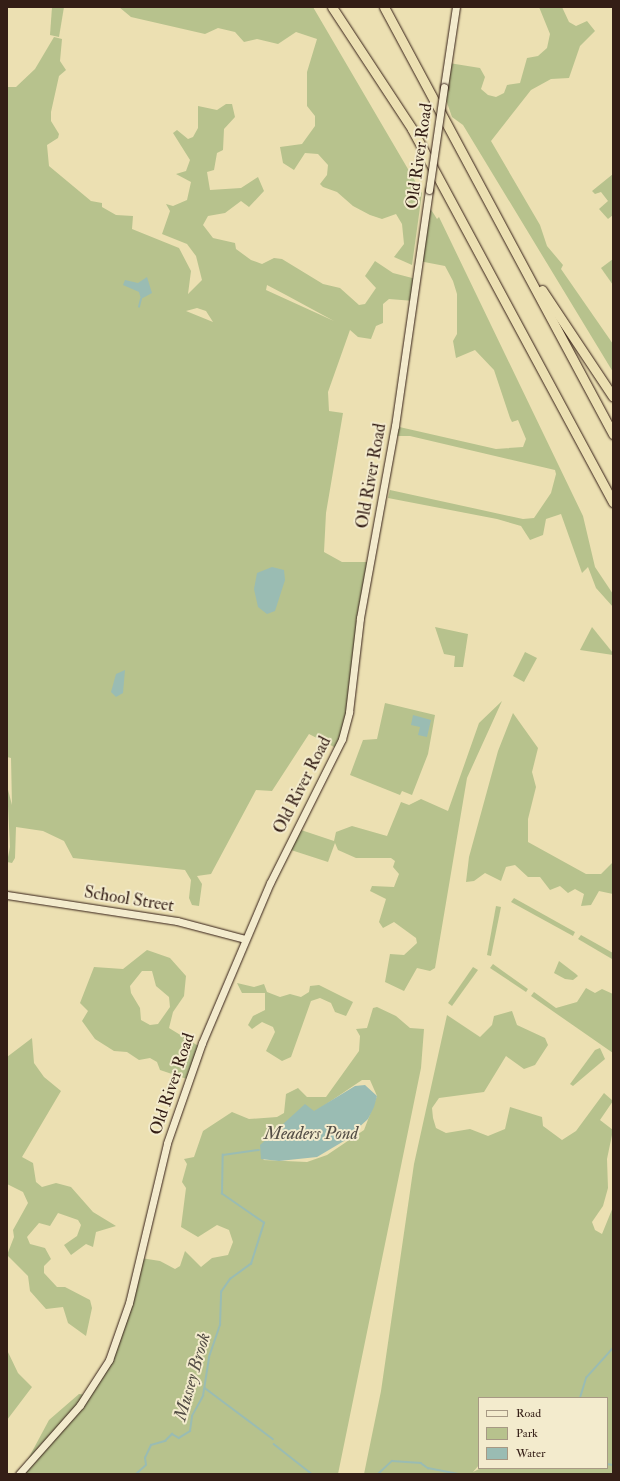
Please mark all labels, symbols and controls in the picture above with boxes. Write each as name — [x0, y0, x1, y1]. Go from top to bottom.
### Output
street label: Old River Road — [401, 102, 437, 210]
street label: Old River Road — [352, 422, 390, 530]
street label: Old River Road — [269, 733, 335, 837]
street label: School Street — [83, 882, 175, 916]
street label: Old River Road — [145, 1030, 199, 1138]
water label: Meaders Pond — [264, 1123, 358, 1145]
water label: Mussey Brook — [170, 1331, 216, 1423]
legend — [478, 1397, 608, 1469]
text: Road — [516, 1406, 541, 1421]
text: Park — [516, 1426, 538, 1441]
text: Water — [516, 1446, 545, 1461]

